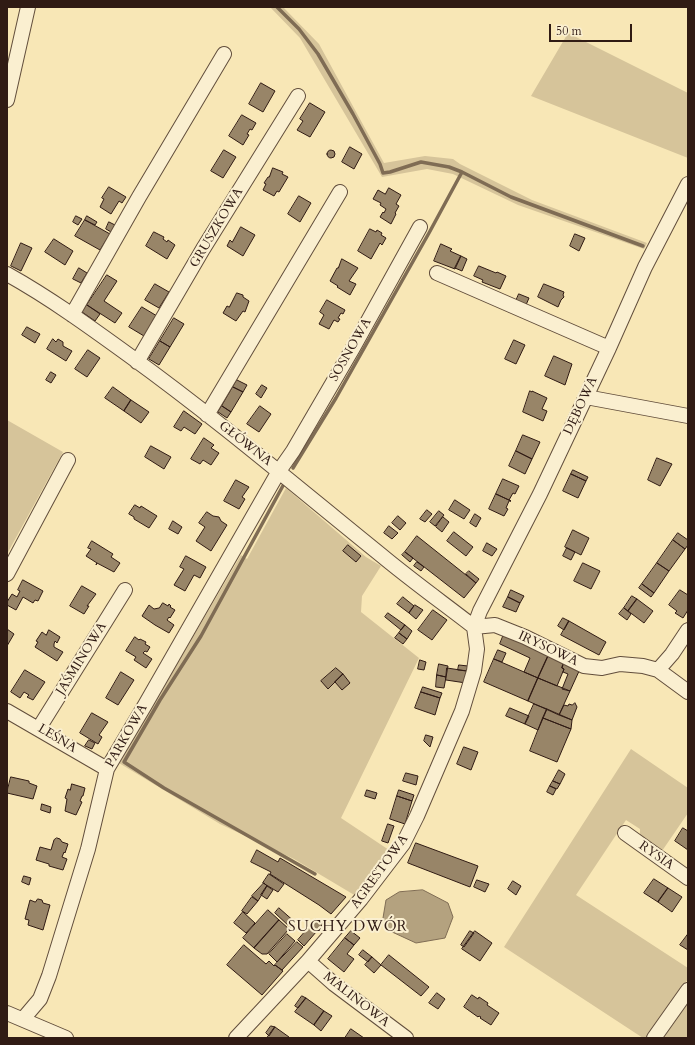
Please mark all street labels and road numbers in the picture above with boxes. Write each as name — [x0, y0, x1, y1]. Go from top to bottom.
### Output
street label: GRUSZKOWA — [187, 185, 247, 271]
street label: SOSNOWA — [327, 316, 375, 384]
street label: DĘBOWA — [561, 374, 601, 438]
street label: GŁÓWNA — [215, 418, 275, 470]
street label: JAŚMINOWA — [53, 620, 111, 698]
street label: IRYSOWA — [515, 628, 581, 670]
street label: PARKOWA — [103, 702, 151, 770]
street label: LEŚNA — [35, 721, 79, 757]
street label: AGRESTOWA — [348, 832, 412, 912]
street label: RYSIA — [636, 838, 676, 874]
street label: MALINOWA — [320, 969, 392, 1031]

